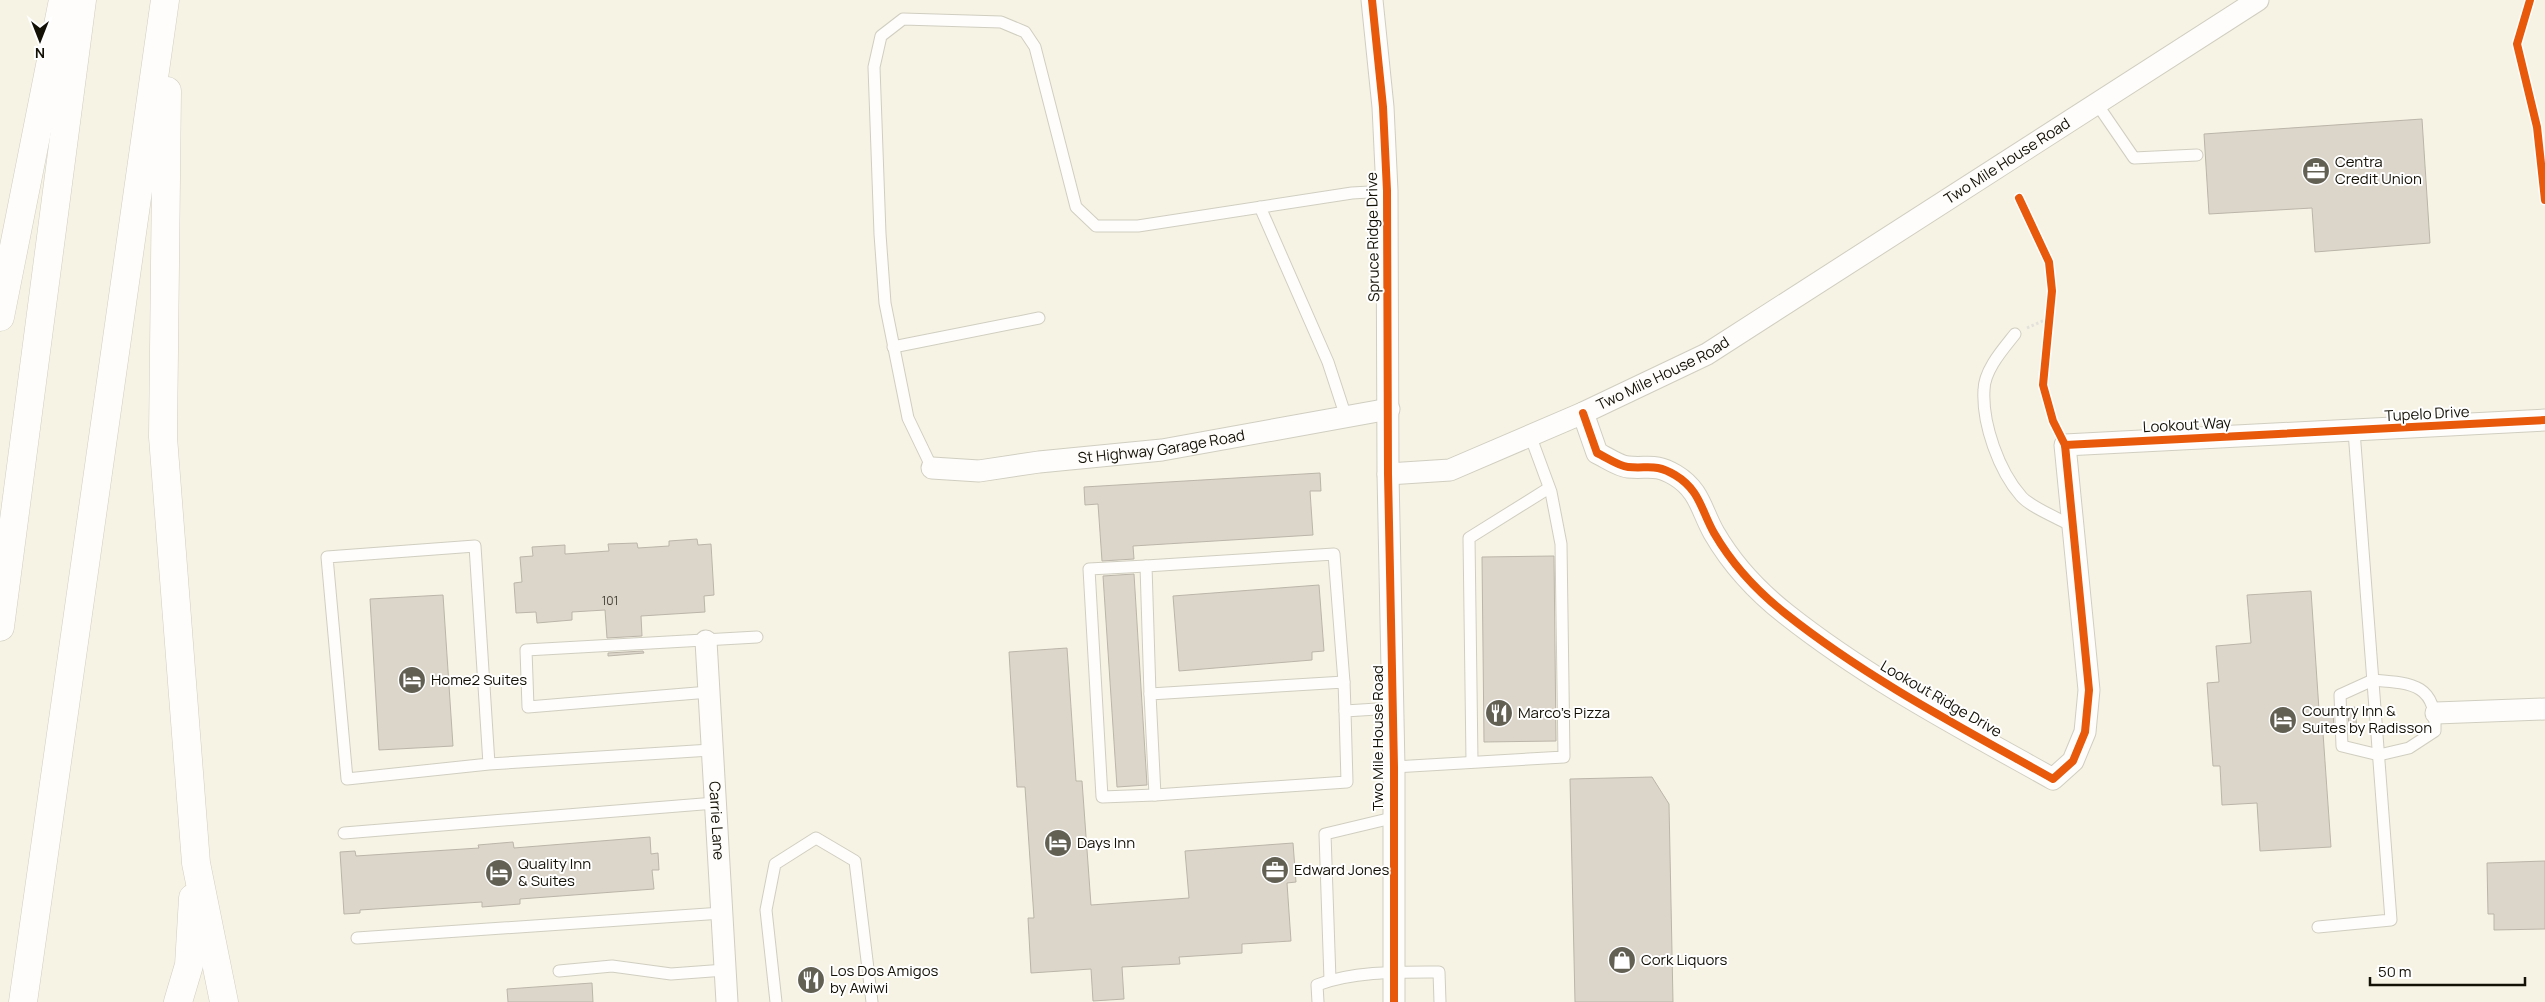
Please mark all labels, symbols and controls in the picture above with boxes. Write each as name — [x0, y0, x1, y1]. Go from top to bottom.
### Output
north arrow — [15, 15, 65, 65]
text: N — [35, 44, 45, 63]
street label: Two Mile House Road — [1940, 112, 2074, 209]
place label: Centra Credit Union — [2335, 151, 2422, 189]
office icon: Centra Credit Union — [2301, 156, 2331, 186]
street label: Spruce Ridge Drive — [1361, 172, 1384, 302]
street label: Two Mile House Road — [1593, 331, 1733, 415]
street label: Tupelo Drive — [2384, 401, 2470, 426]
street label: Lookout Way — [2142, 412, 2232, 437]
street label: St Highway Garage Road — [1077, 424, 1246, 468]
house number: 101 — [602, 592, 618, 609]
street label: Lookout Ridge Drive — [1877, 655, 2006, 742]
hotel icon: Home2 Suites — [397, 665, 427, 695]
street label: Two Mile House Road — [1367, 665, 1388, 811]
place label: Home2 Suites — [431, 669, 527, 690]
restaurant icon: Marco's Pizza — [1484, 698, 1514, 728]
place label: Country Inn & Suites by Radisson — [2302, 700, 2432, 738]
place label: Marco's Pizza — [1518, 702, 1610, 723]
hotel icon: Country Inn & Suites by Radisson — [2268, 705, 2298, 735]
street label: Carrie Lane — [704, 781, 730, 861]
hotel icon: Days Inn — [1043, 828, 1073, 858]
place label: Days Inn — [1077, 832, 1135, 853]
place label: Quality Inn & Suites — [518, 853, 591, 891]
office icon: Edward Jones — [1260, 855, 1290, 885]
hotel icon: Quality Inn & Suites — [484, 858, 514, 888]
place label: Edward Jones — [1294, 859, 1389, 880]
shop icon: Cork Liquors — [1607, 945, 1637, 975]
place label: Cork Liquors — [1641, 949, 1727, 970]
scale bar — [2370, 954, 2525, 986]
place label: Los Dos Amigos by Awiwi — [830, 960, 938, 998]
text: 50 m — [2378, 961, 2412, 982]
restaurant icon: Los Dos Amigos by Awiwi — [796, 965, 826, 995]

